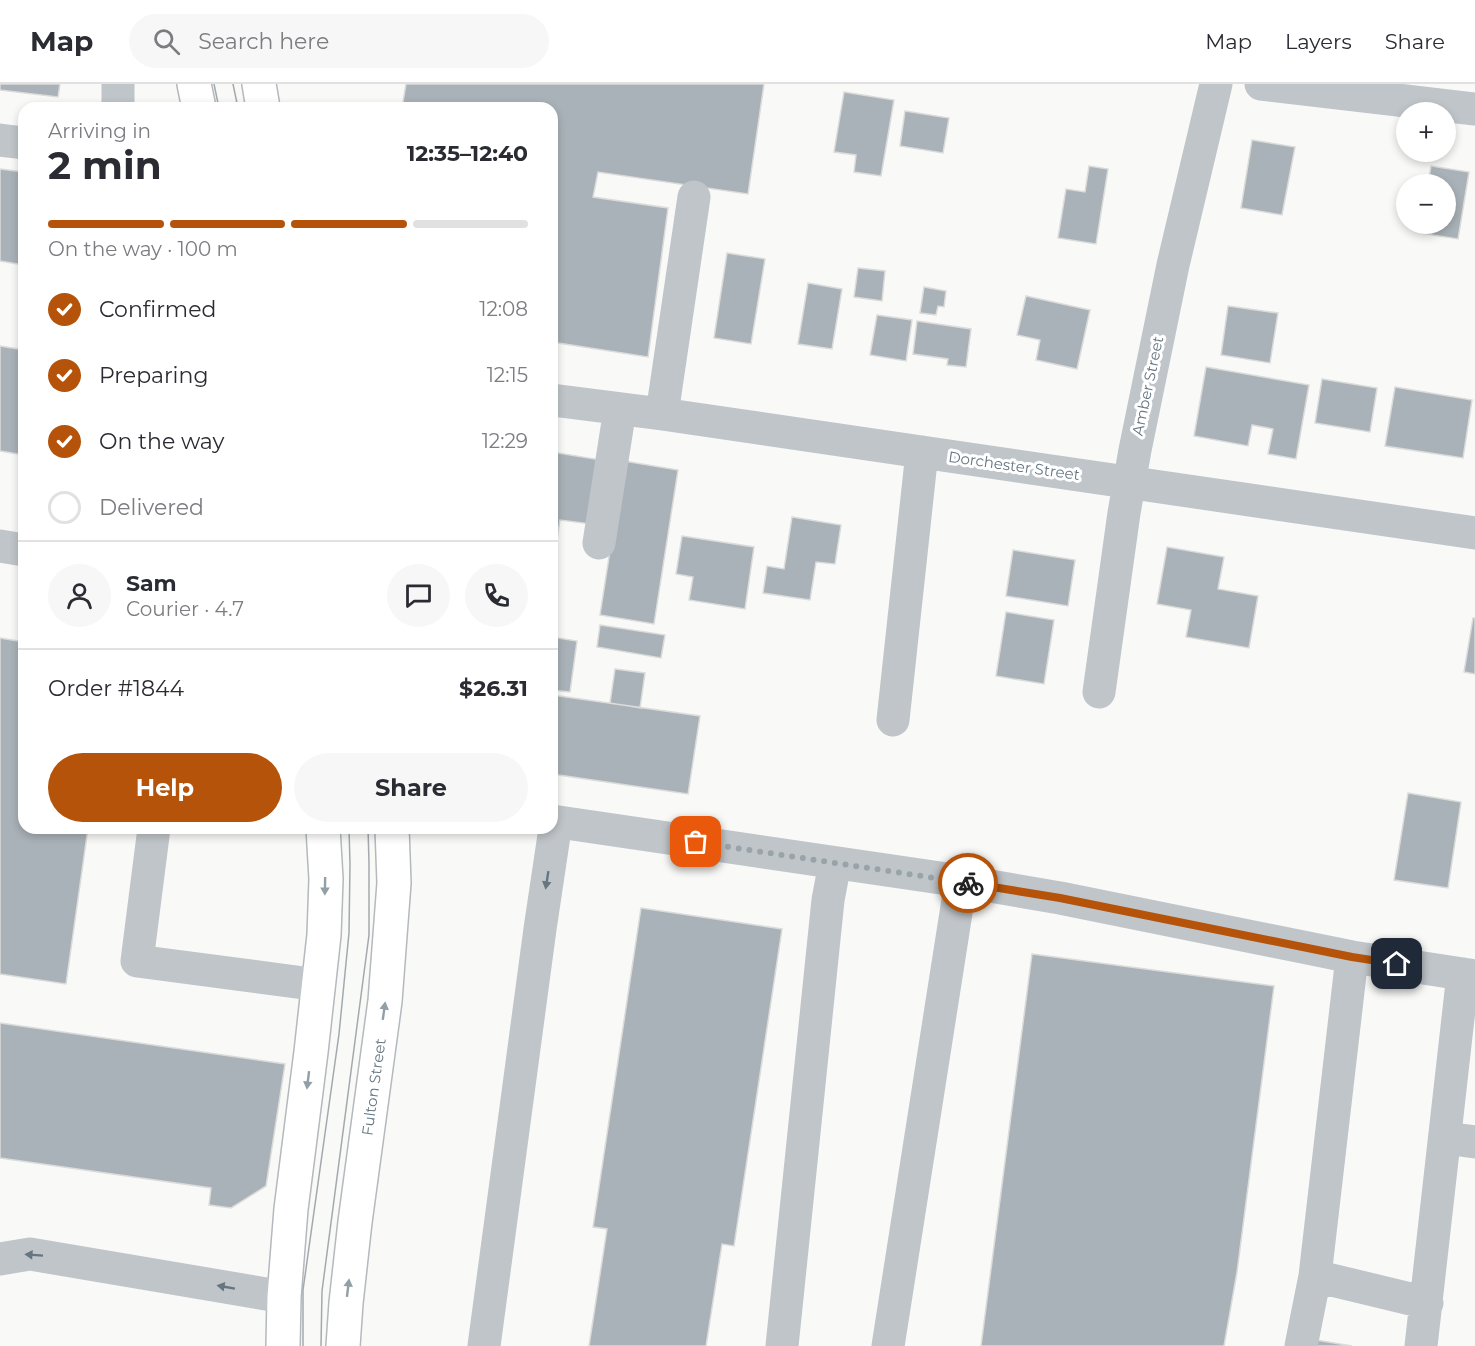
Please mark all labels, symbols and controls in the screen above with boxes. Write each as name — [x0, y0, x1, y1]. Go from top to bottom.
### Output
search box — [129, 14, 549, 68]
text: Map — [30, 24, 93, 58]
icon: search — [150, 25, 183, 58]
text: Search here — [198, 28, 329, 55]
text: Map — [1205, 29, 1252, 54]
text: Layers — [1285, 29, 1352, 54]
text: Share — [1385, 29, 1445, 54]
map controls — [1396, 102, 1456, 234]
button: + — [1396, 102, 1456, 162]
text: Arriving in — [48, 119, 151, 143]
text: 12:35–12:40 — [407, 140, 528, 167]
text: 2 min — [48, 141, 162, 189]
button: − — [1396, 174, 1456, 234]
text: On the way · 100 m — [48, 237, 238, 261]
icon: check — [48, 293, 81, 326]
text: Confirmed — [99, 296, 216, 323]
text: 12:08 — [479, 297, 528, 321]
street label: Amber Street — [1128, 334, 1167, 437]
icon: check — [48, 359, 81, 392]
text: Preparing — [99, 362, 208, 389]
text: 12:15 — [487, 363, 528, 387]
icon: check — [48, 425, 81, 458]
text: On the way — [99, 428, 224, 455]
text: 12:29 — [482, 429, 528, 453]
street label: Dorchester Street — [947, 447, 1081, 484]
text: Delivered — [99, 494, 204, 521]
button: person — [48, 564, 111, 627]
button: chat — [387, 564, 450, 627]
button: phone — [465, 564, 528, 627]
text: Sam — [126, 570, 177, 597]
text: Courier · 4.7 — [126, 597, 244, 621]
text: Order #1844 — [48, 675, 184, 702]
text: $26.31 — [459, 675, 528, 702]
button: Help — [48, 753, 282, 822]
button: Share — [294, 753, 528, 822]
pin — [670, 816, 721, 867]
icon: bag — [679, 825, 712, 858]
courier — [938, 853, 998, 913]
icon: bike — [952, 867, 985, 900]
one-way arrow — [543, 870, 552, 889]
one-way arrow — [320, 877, 330, 896]
pin — [1371, 938, 1422, 989]
icon: home — [1380, 947, 1413, 980]
one-way arrow — [379, 1001, 389, 1020]
street label: Fulton Street — [357, 1037, 390, 1137]
one-way arrow — [303, 1071, 312, 1090]
one-way arrow — [24, 1251, 43, 1260]
one-way arrow — [343, 1278, 353, 1297]
one-way arrow — [217, 1282, 236, 1291]

